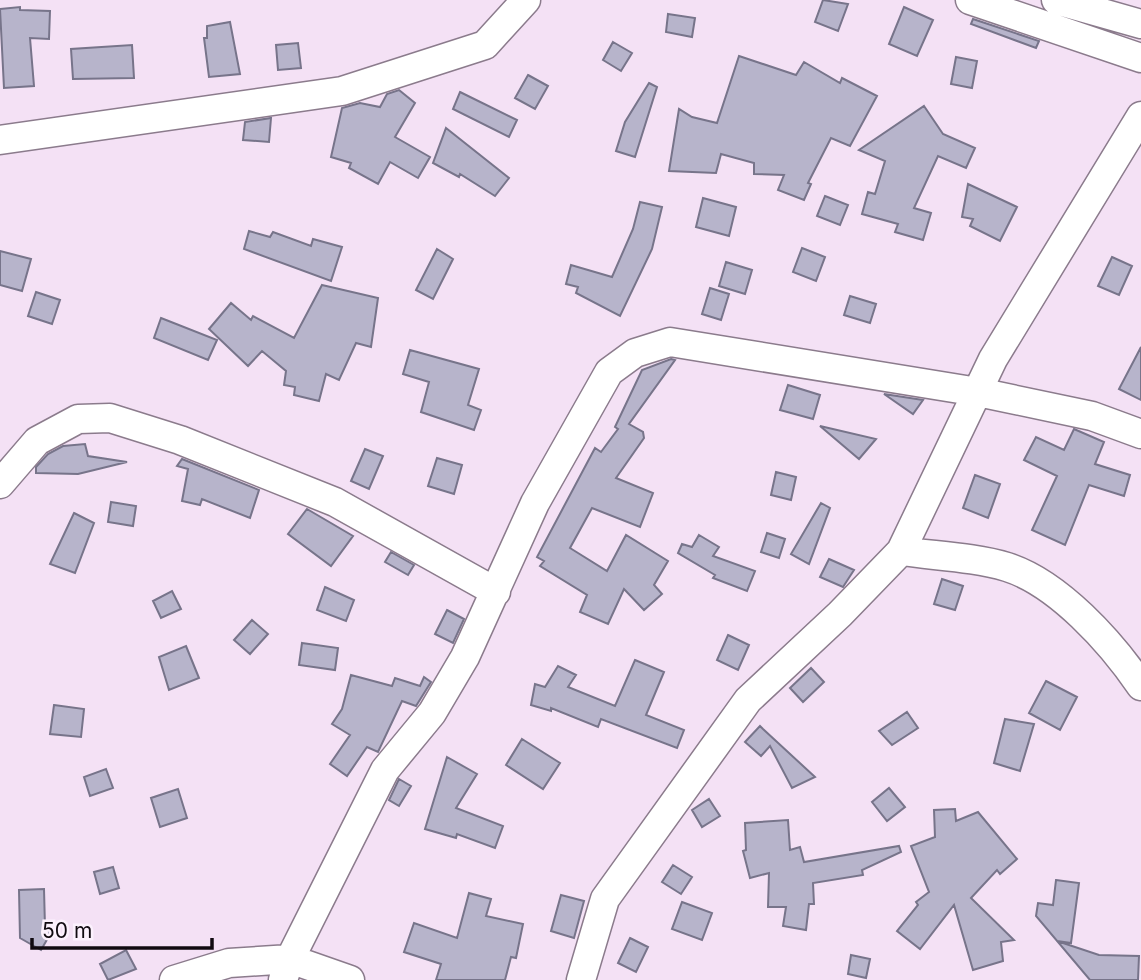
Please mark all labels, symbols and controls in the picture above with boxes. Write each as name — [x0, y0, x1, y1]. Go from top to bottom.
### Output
scale bar — [32, 906, 212, 950]
text: 50 m — [42, 918, 92, 943]

